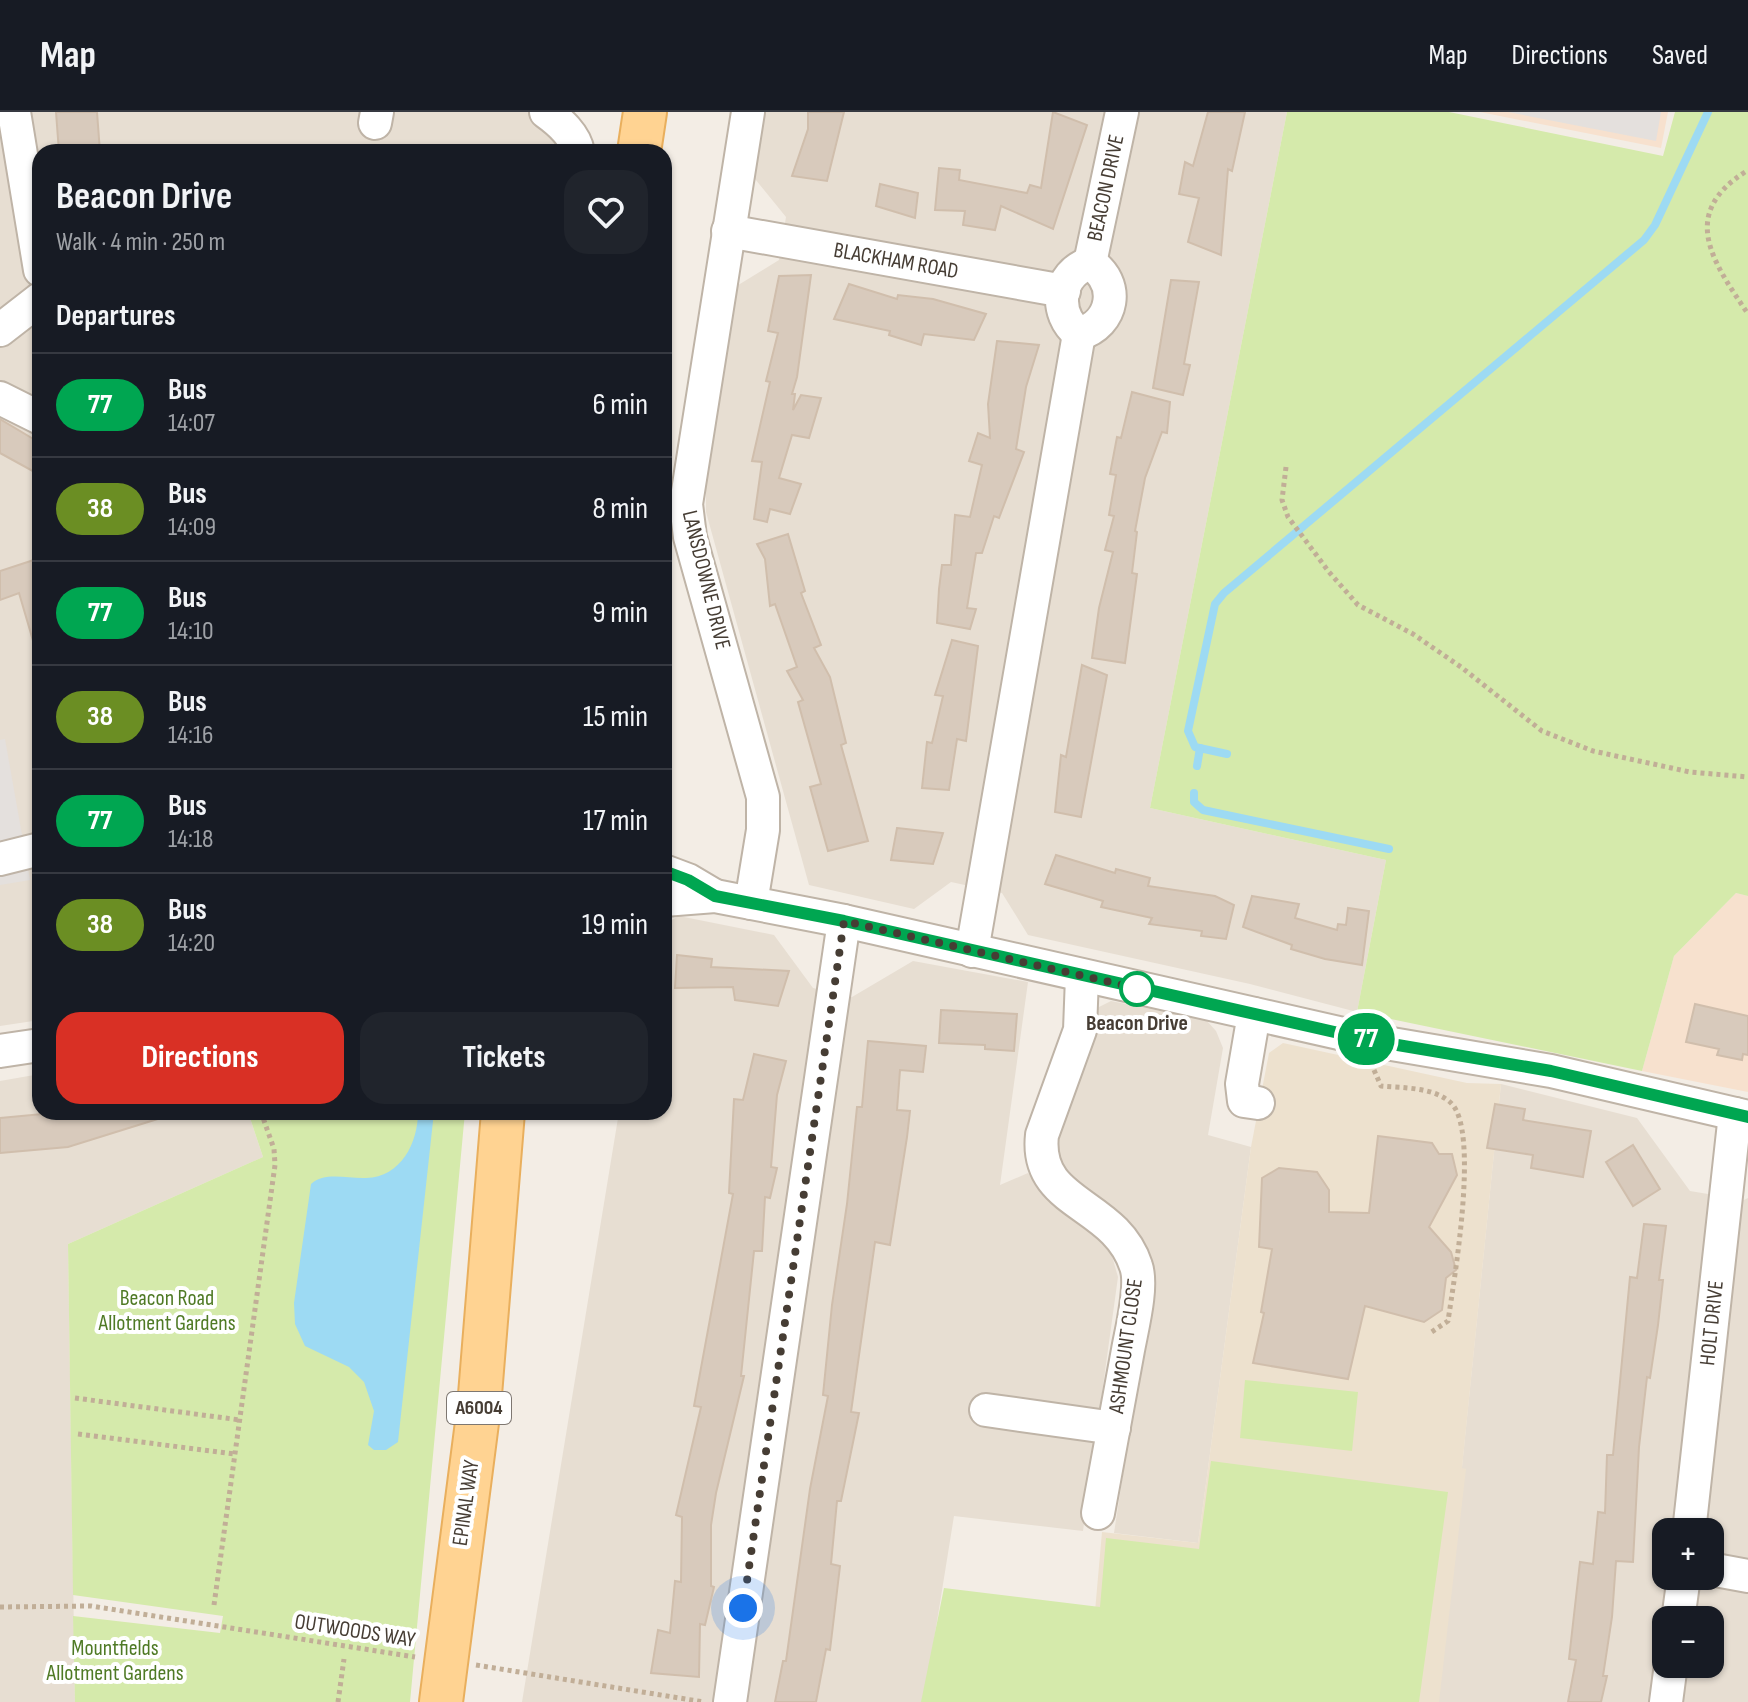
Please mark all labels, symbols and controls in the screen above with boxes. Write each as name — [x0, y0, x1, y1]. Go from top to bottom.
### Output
text: Map — [40, 33, 96, 78]
text: Map — [1429, 39, 1468, 72]
text: Directions — [1512, 39, 1608, 72]
text: Saved — [1652, 39, 1708, 72]
street label: BEACON DRIVE — [1082, 132, 1130, 244]
button: heart — [564, 170, 648, 254]
text: Beacon Drive — [56, 174, 232, 219]
text: Walk · 4 min · 250 m — [56, 227, 225, 258]
street label: BLACKHAM ROAD — [832, 237, 960, 285]
text: Departures — [56, 298, 176, 334]
text: Bus — [168, 372, 207, 408]
text: 6 min — [592, 387, 648, 423]
text: 77 — [88, 388, 112, 421]
text: 14:07 — [168, 408, 215, 439]
text: Bus — [168, 476, 207, 512]
text: 8 min — [592, 491, 648, 527]
text: 38 — [87, 492, 113, 525]
street label: LANSDOWNE DRIVE — [676, 508, 736, 652]
text: 14:09 — [168, 512, 216, 543]
text: Bus — [168, 580, 207, 616]
text: 9 min — [592, 595, 648, 631]
text: 77 — [88, 596, 112, 629]
text: 14:10 — [168, 616, 214, 647]
text: Bus — [168, 684, 207, 720]
text: 15 min — [583, 699, 648, 735]
text: 38 — [87, 700, 113, 733]
text: 14:16 — [168, 720, 213, 751]
text: Bus — [168, 788, 207, 824]
text: 17 min — [583, 803, 648, 839]
text: 77 — [88, 804, 112, 837]
text: 14:18 — [168, 824, 213, 855]
text: Bus — [168, 892, 207, 928]
text: 19 min — [582, 907, 648, 943]
text: 38 — [87, 908, 113, 941]
text: 14:20 — [168, 928, 215, 959]
marker: Beacon Drive — [1120, 972, 1154, 1006]
place label: Beacon Drive — [1086, 1010, 1188, 1037]
button: Directions — [56, 1012, 344, 1104]
button: Tickets — [360, 1012, 648, 1104]
line badge: 77 — [1330, 1013, 1402, 1065]
text: 77 — [1354, 1022, 1378, 1055]
street label: ASHMOUNT CLOSE — [1103, 1277, 1149, 1416]
street label: HOLT DRIVE — [1694, 1279, 1730, 1367]
park label: Beacon Road Allotment Gardens — [97, 1285, 236, 1337]
road number: A6004 — [447, 1392, 511, 1424]
street label: EPINAL WAY — [447, 1458, 485, 1548]
map controls — [1652, 1518, 1724, 1678]
button: + — [1652, 1518, 1724, 1590]
your location — [723, 1588, 763, 1628]
button: − — [1652, 1606, 1724, 1678]
street label: OUTWOODS WAY — [293, 1608, 417, 1654]
park label: Mountfields Allotment Gardens — [45, 1635, 184, 1687]

